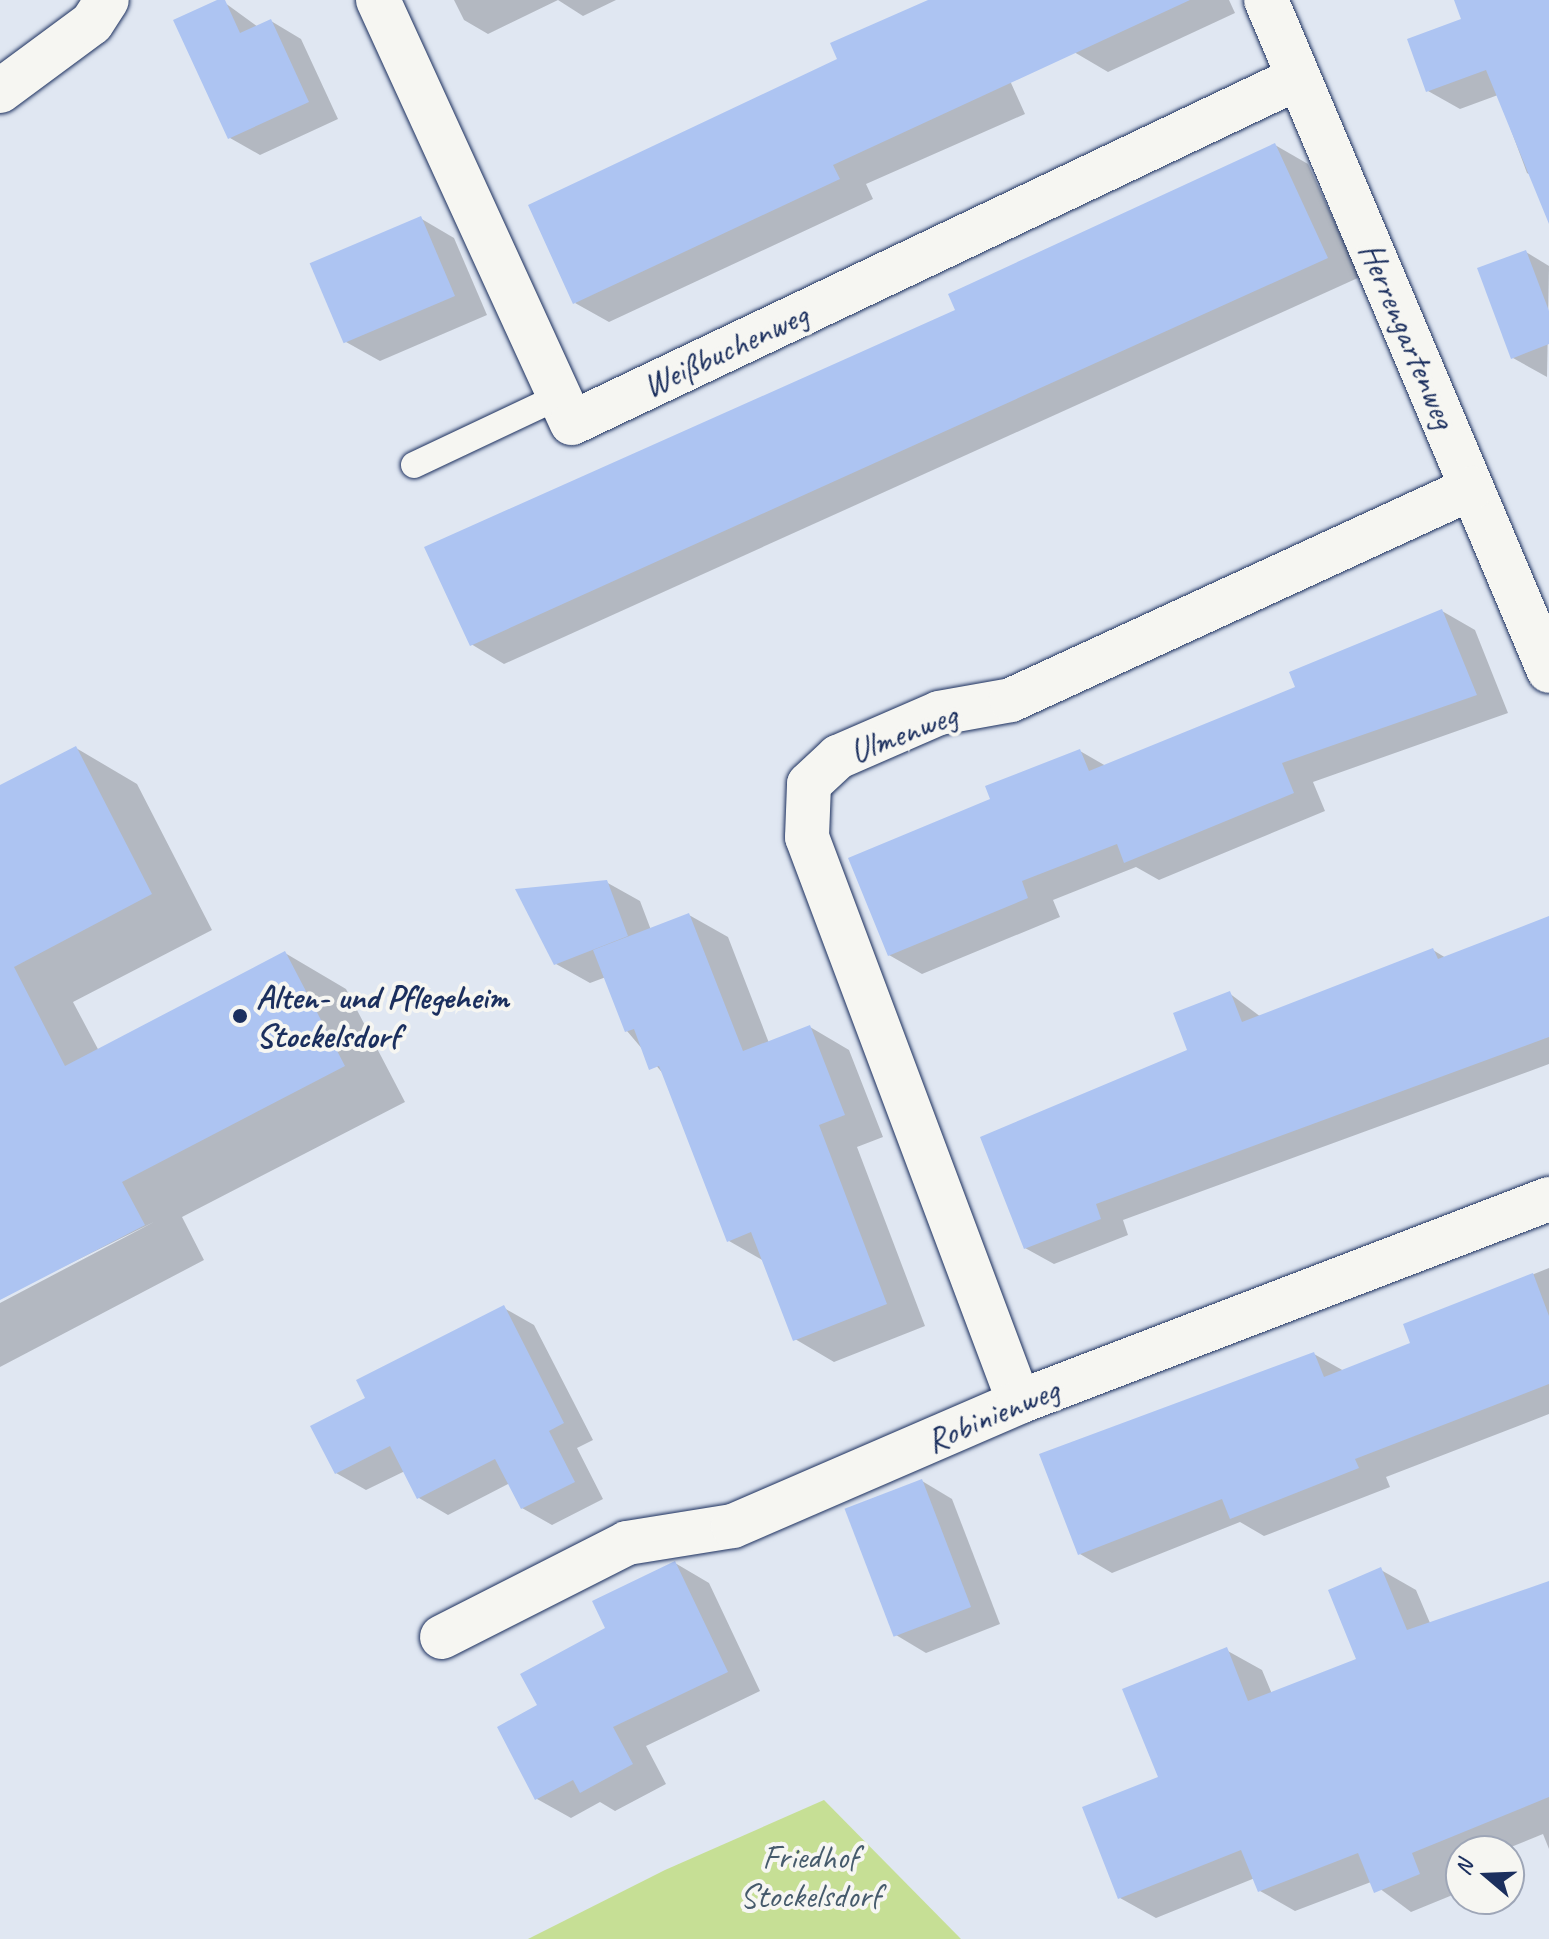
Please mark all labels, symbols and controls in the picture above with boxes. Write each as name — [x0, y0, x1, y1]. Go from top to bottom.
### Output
street label: Herrengartenweg — [1351, 236, 1465, 434]
street label: Weißbuchenweg — [636, 294, 814, 406]
street label: Ulmenweg — [844, 694, 962, 772]
place label: Alten- und Pflegeheim Stockelsdorf — [256, 976, 507, 1056]
marker: Alten- und Pflegeheim Stockelsdorf — [231, 1007, 249, 1025]
street label: Robinienweg — [920, 1369, 1064, 1461]
north arrow — [1445, 1835, 1525, 1915]
park label: Friedhof Stockelsdorf — [740, 1836, 880, 1916]
text: N — [1449, 1857, 1480, 1879]

